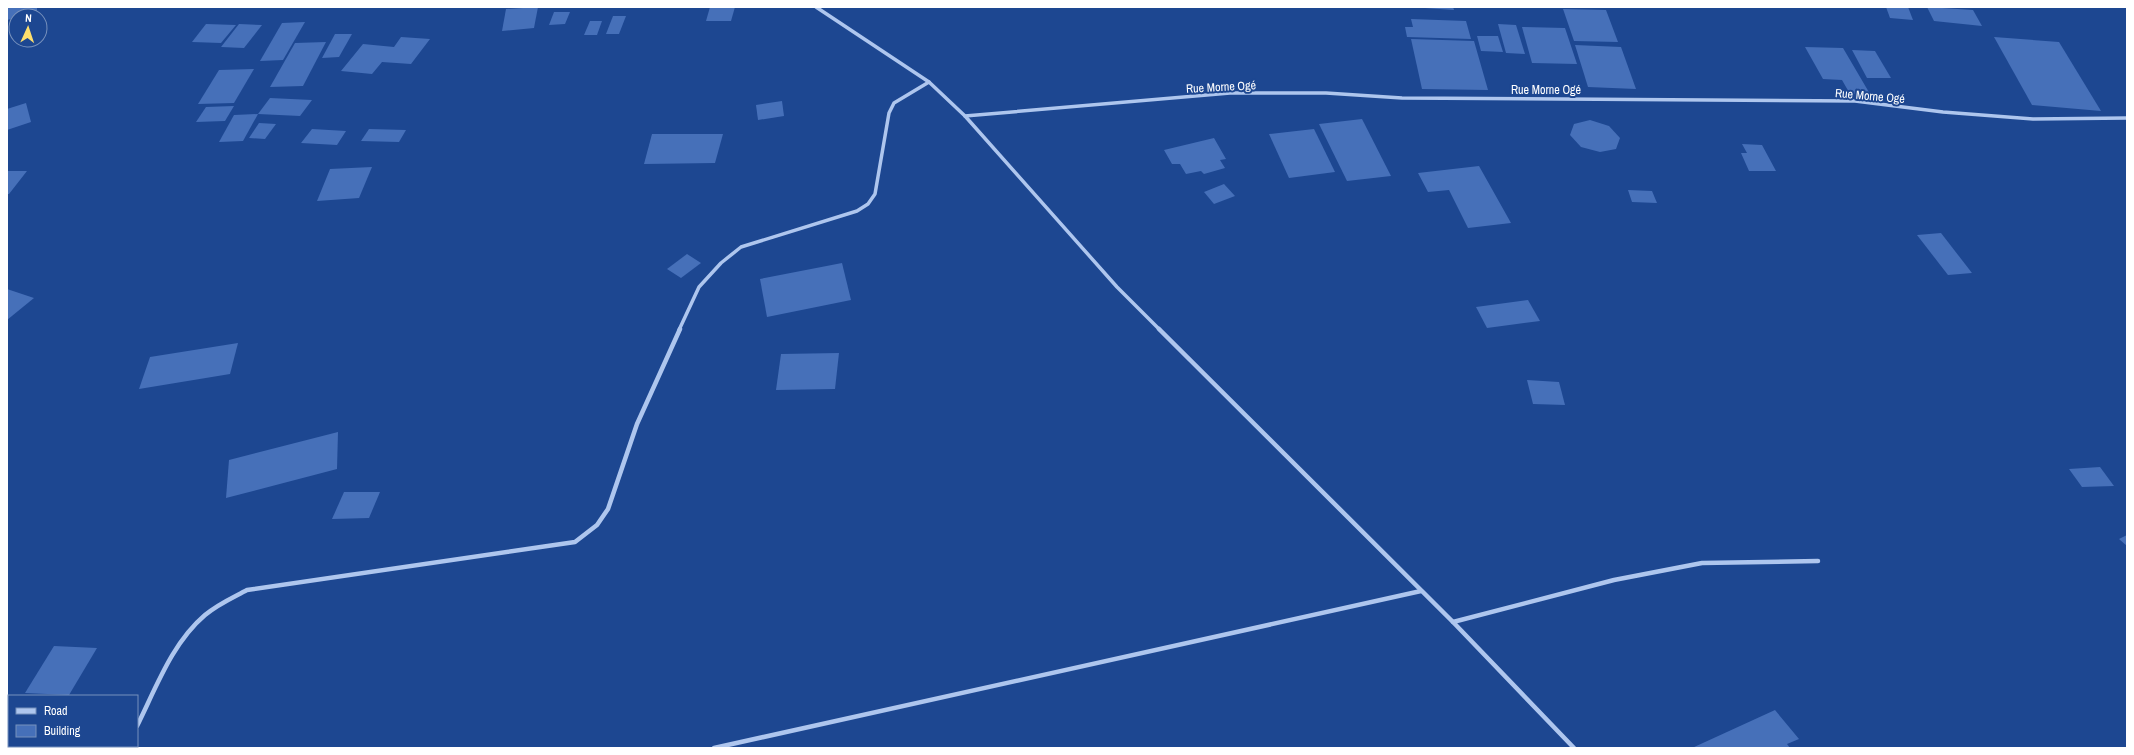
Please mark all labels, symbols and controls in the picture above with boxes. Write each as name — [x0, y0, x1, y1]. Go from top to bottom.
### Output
north arrow — [8, 8, 48, 48]
text: N — [25, 11, 32, 25]
street label: Rue Morne Ogé — [1186, 77, 1256, 97]
street label: Rue Morne Ogé — [1511, 82, 1581, 98]
street label: Rue Morne Ogé — [1834, 85, 1906, 107]
legend — [8, 695, 138, 747]
text: Road — [44, 703, 68, 719]
text: Building — [44, 723, 81, 739]

